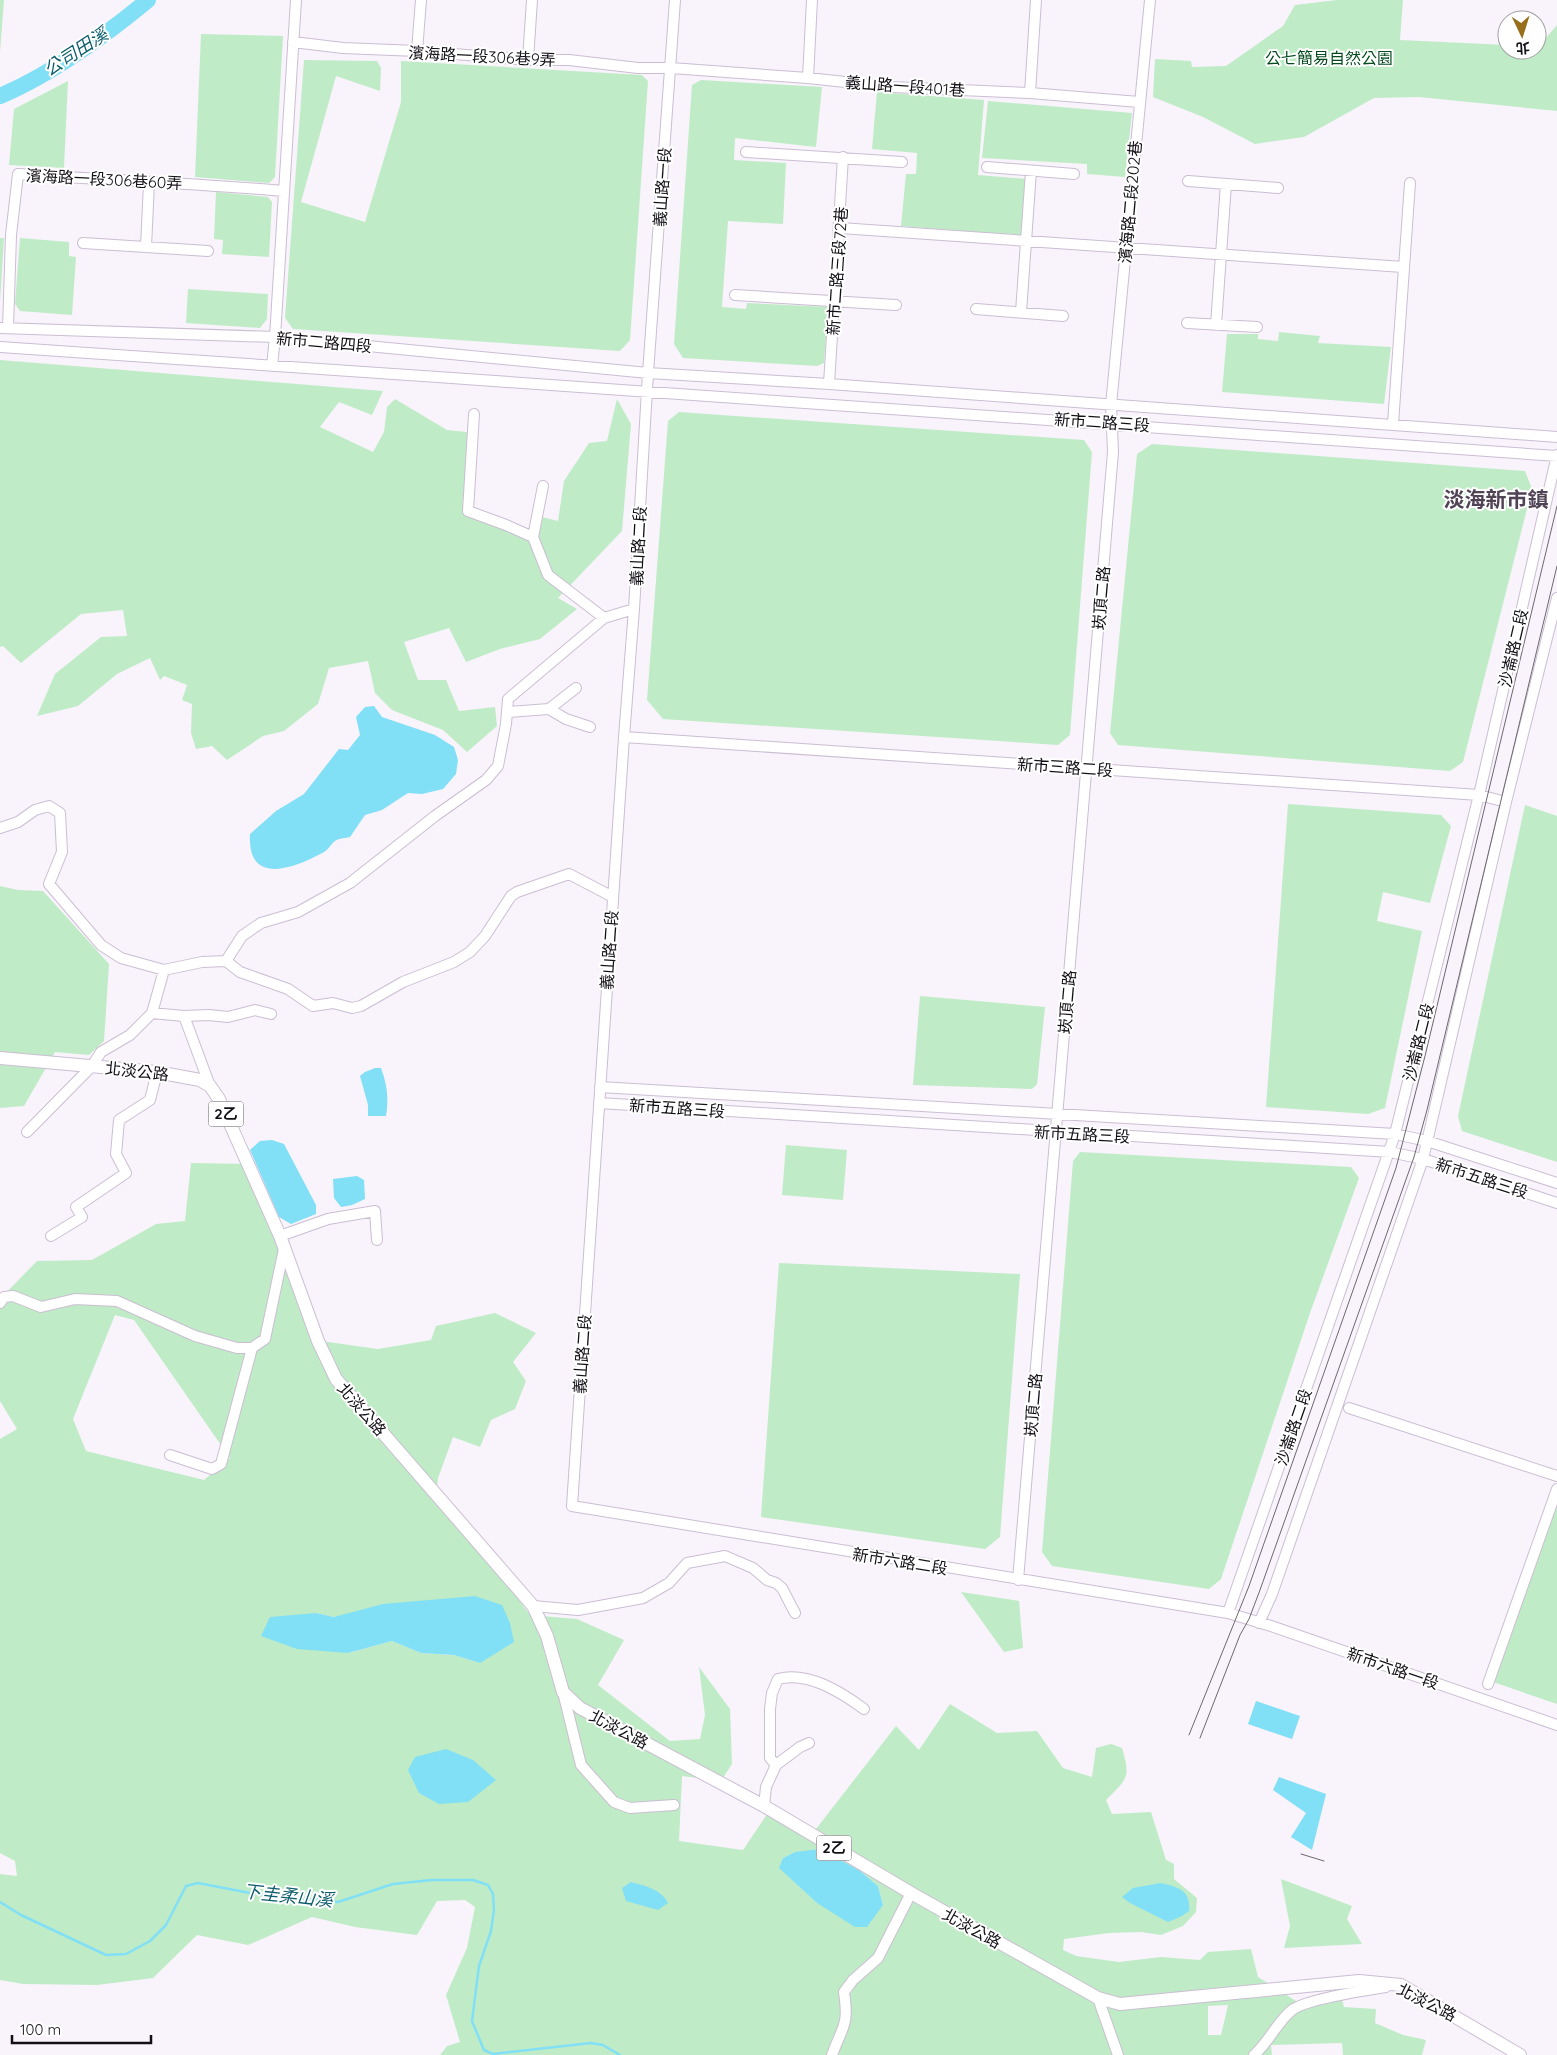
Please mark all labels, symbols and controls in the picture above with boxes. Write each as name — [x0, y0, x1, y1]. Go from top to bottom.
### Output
north arrow — [1497, 10, 1547, 60]
water label: 公司田溪 — [39, 21, 115, 81]
text: 北 — [1515, 39, 1531, 57]
street label: 濱海路一段306巷9弄 — [408, 42, 556, 70]
park label: 公七簡易自然公園 — [1265, 48, 1393, 68]
street label: 義山路一段401巷 — [845, 72, 965, 100]
street label: 濱海路二段202巷 — [1115, 140, 1145, 264]
street label: 義山路一段 — [649, 146, 675, 228]
street label: 濱海路一段306巷60弄 — [25, 165, 183, 193]
street label: 新市二路三段72巷 — [823, 206, 851, 336]
street label: 新市二路四段 — [275, 328, 373, 356]
street label: 新市二路三段 — [1053, 409, 1151, 435]
district label: 淡海新市鎮 — [1444, 486, 1549, 512]
street label: 義山路二段 — [626, 506, 650, 586]
street label: 崁頂二路 — [1088, 565, 1114, 631]
street label: 沙崙路二段 — [1494, 607, 1532, 689]
street label: 新市三路二段 — [1016, 754, 1114, 780]
street label: 義山路二段 — [596, 909, 622, 991]
street label: 崁頂二路 — [1054, 969, 1080, 1035]
street label: 沙崙路二段 — [1399, 1001, 1437, 1083]
street label: 北淡公路 — [104, 1058, 170, 1084]
street label: 新市五路三段 — [628, 1095, 726, 1121]
road number: 2乙 — [208, 1102, 244, 1126]
street label: 新市五路三段 — [1034, 1122, 1130, 1146]
street label: 新市五路三段 — [1433, 1154, 1531, 1202]
street label: 義山路二段 — [569, 1313, 595, 1395]
street label: 崁頂二路 — [1020, 1372, 1046, 1438]
street label: 北淡公路 — [333, 1378, 391, 1440]
street label: 沙崙路二段 — [1271, 1386, 1315, 1468]
street label: 新市六路二段 — [851, 1544, 949, 1578]
street label: 新市六路一段 — [1344, 1643, 1442, 1693]
street label: 北淡公路 — [586, 1705, 652, 1753]
road number: 2乙 — [816, 1836, 852, 1860]
water label: 下圭柔山溪 — [242, 1879, 337, 1912]
street label: 北淡公路 — [939, 1904, 1005, 1952]
street label: 北淡公路 — [1394, 1979, 1460, 2025]
scale bar — [12, 2012, 151, 2044]
text: 100 m — [20, 2020, 61, 2039]

